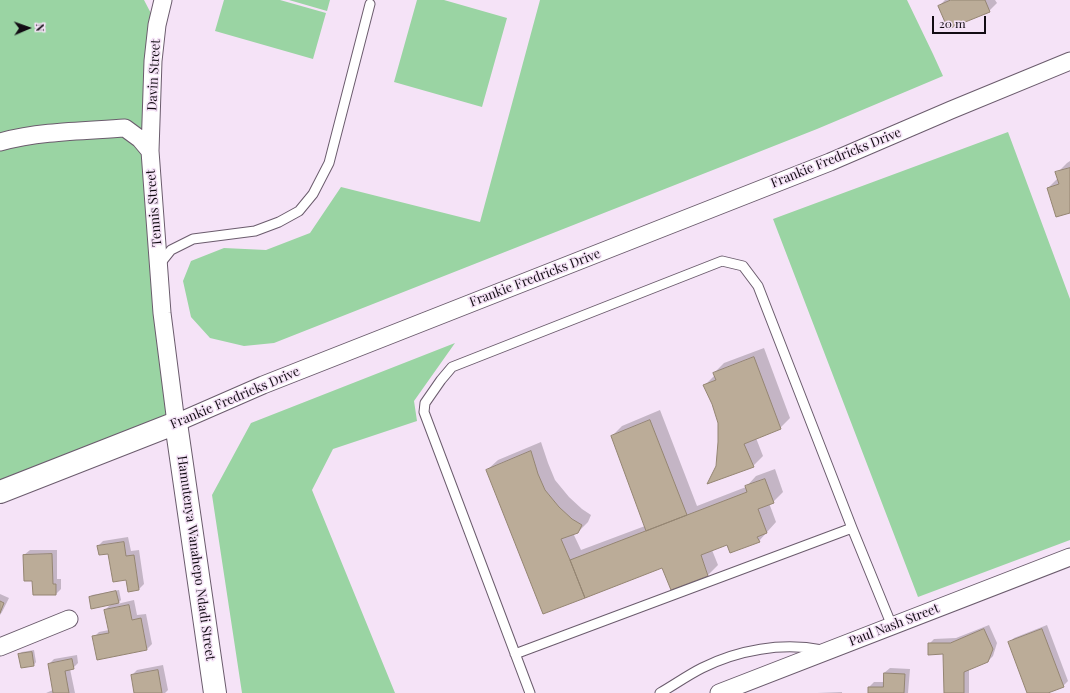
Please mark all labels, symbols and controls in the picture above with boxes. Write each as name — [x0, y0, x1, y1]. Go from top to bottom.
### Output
north arrow — [8, 8, 48, 48]
scale bar — [934, 8, 988, 34]
text: 20 m — [939, 15, 966, 31]
text: N — [33, 23, 48, 32]
street label: Davin Street — [144, 39, 164, 111]
street label: Frankie Fredricks Drive — [769, 125, 903, 191]
street label: Tennis Street — [143, 169, 165, 247]
street label: Frankie Fredricks Drive — [467, 246, 603, 310]
street label: Frankie Fredricks Drive — [168, 364, 302, 432]
street label: Hamutenya Wanahepo Ndadi Street — [174, 455, 218, 661]
street label: Paul Nash Street — [847, 601, 941, 649]

